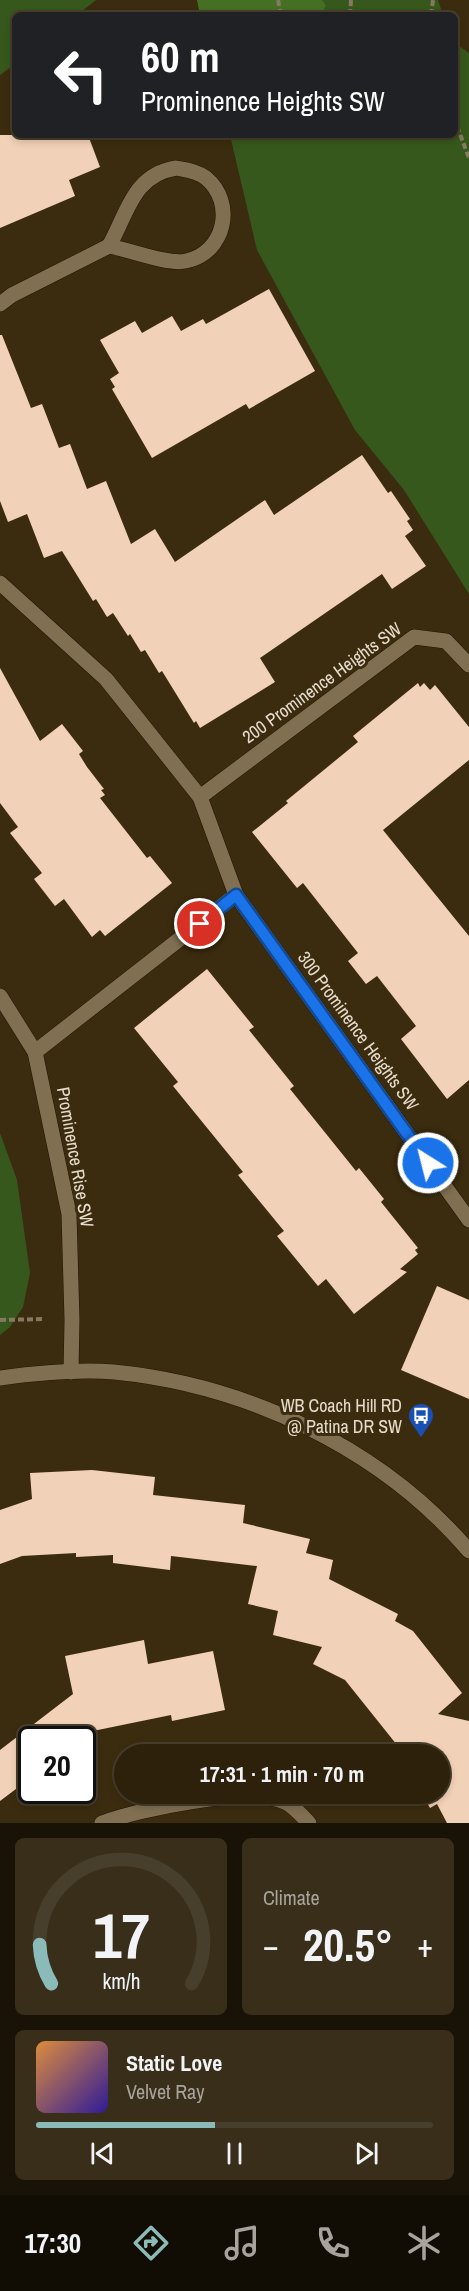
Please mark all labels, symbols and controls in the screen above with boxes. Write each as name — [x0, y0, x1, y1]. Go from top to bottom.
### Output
text: 60 m — [141, 29, 220, 85]
icon: left — [42, 36, 120, 114]
text: Prominence Heights SW — [141, 83, 385, 119]
street label: 200 Prominence Heights SW — [237, 616, 406, 749]
pin — [174, 898, 225, 949]
icon: arrive — [183, 907, 216, 940]
street label: 300 Prominence Heights SW — [292, 946, 425, 1115]
street label: Prominence Rise SW — [51, 1085, 100, 1229]
position arrow — [396, 1131, 460, 1195]
place label: WB Coach Hill RD @ Patina DR SW — [281, 1393, 402, 1439]
bus stop icon: WB Coach Hill RD @ Patina DR SW — [406, 1401, 436, 1439]
speed limit sign: 20 — [18, 1726, 96, 1804]
text: 17:31 · 1 min · 70 m — [200, 1759, 364, 1789]
text: Climate — [263, 1884, 320, 1911]
text: 17 — [93, 1893, 149, 1977]
text: 20.5° — [303, 1914, 393, 1975]
text: − — [263, 1923, 279, 1967]
text: + — [417, 1923, 433, 1967]
text: km/h — [102, 1967, 140, 1996]
text: Static Love — [126, 2048, 222, 2078]
text: Velvet Ray — [126, 2078, 204, 2105]
icon: previous — [86, 2137, 119, 2170]
icon: pause — [218, 2137, 251, 2170]
icon: next — [350, 2137, 383, 2170]
icon: directions — [130, 2222, 172, 2264]
icon: music — [221, 2222, 263, 2264]
icon: phone — [312, 2222, 354, 2264]
icon: climate — [403, 2222, 445, 2264]
text: 17:30 — [24, 2225, 81, 2261]

